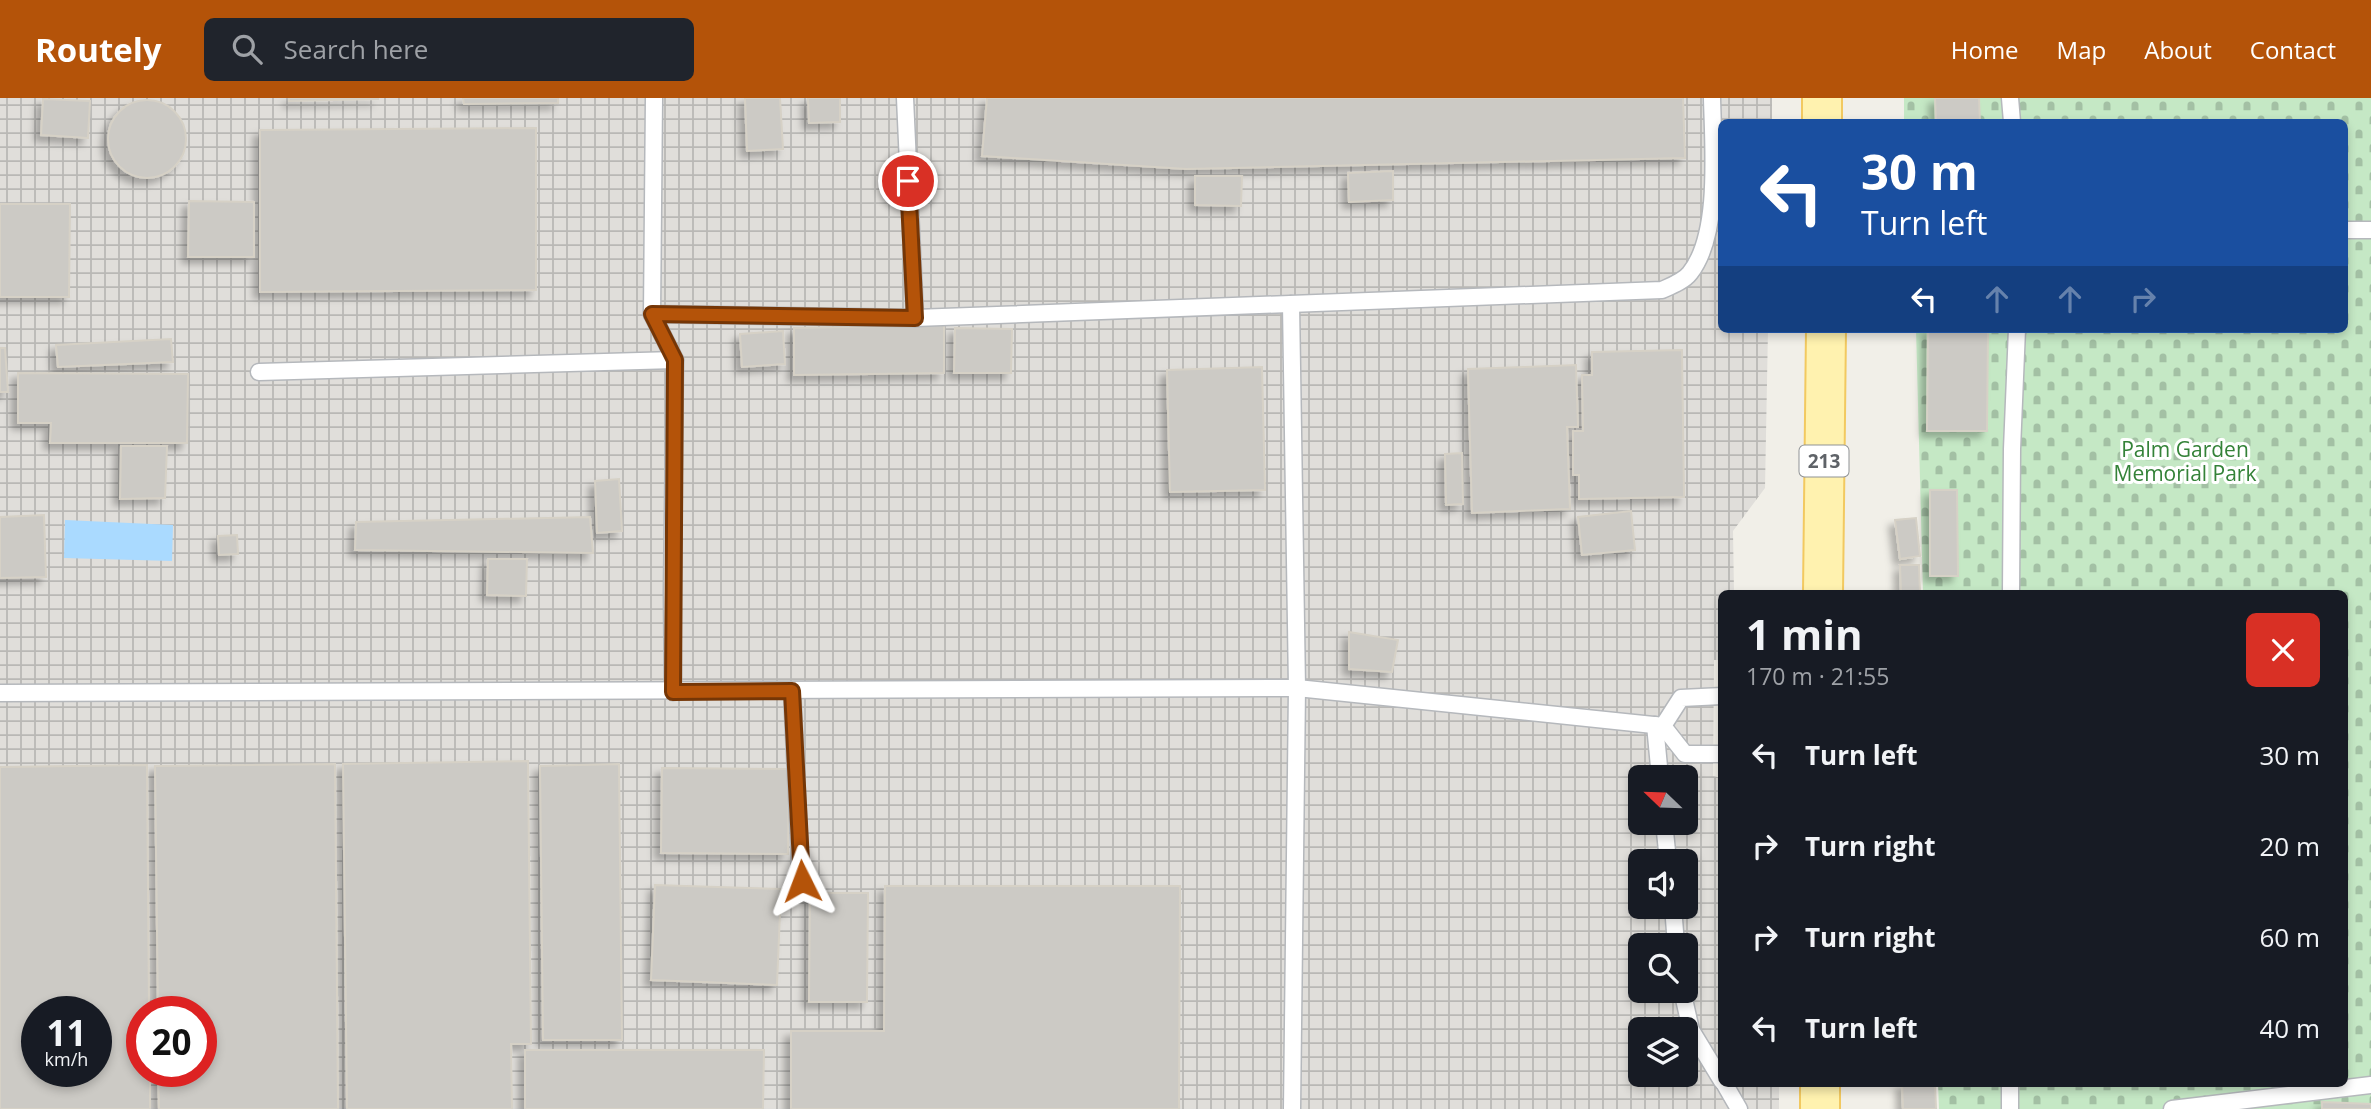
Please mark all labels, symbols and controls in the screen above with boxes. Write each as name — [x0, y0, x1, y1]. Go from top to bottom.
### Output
search box — [204, 18, 694, 81]
text: Routely — [35, 27, 162, 72]
icon: search — [228, 30, 266, 68]
text: Search here — [284, 31, 428, 67]
text: Home — [1951, 33, 2019, 66]
text: Map — [2057, 33, 2106, 66]
text: About — [2144, 33, 2212, 66]
text: Contact — [2250, 33, 2336, 66]
text: 30 m — [1861, 138, 1978, 204]
icon: left — [1746, 147, 1837, 238]
pin — [878, 151, 938, 211]
icon: arrive — [889, 162, 927, 200]
text: Turn left — [1861, 201, 1987, 244]
icon: left — [1905, 280, 1943, 318]
icon: ahead — [1978, 280, 2016, 318]
icon: ahead — [2051, 280, 2089, 318]
icon: right — [2124, 280, 2162, 318]
park label: Palm Garden Memorial Park — [2114, 435, 2256, 487]
road number: 213 — [1800, 446, 1848, 476]
text: 1 min — [1746, 605, 1863, 662]
button: close — [2246, 613, 2320, 687]
text: 170 m · 21:55 — [1746, 660, 1889, 692]
icon: left — [1746, 736, 1784, 774]
text: Turn left — [1805, 737, 1917, 773]
text: 30 m — [2259, 737, 2320, 773]
north arrow — [1628, 765, 1698, 835]
map controls — [1628, 765, 1698, 1087]
icon: right — [1746, 827, 1784, 865]
text: Turn right — [1805, 828, 1936, 864]
text: 20 m — [2259, 828, 2320, 864]
position arrow — [765, 844, 839, 918]
button: sound — [1628, 849, 1698, 919]
icon: right — [1746, 918, 1784, 956]
text: Turn right — [1805, 919, 1936, 955]
text: 60 m — [2259, 919, 2320, 955]
button: search — [1628, 933, 1698, 1003]
speed limit sign: 20 — [126, 996, 217, 1087]
text: 11 — [46, 1009, 87, 1056]
icon: left — [1746, 1009, 1784, 1047]
text: Turn left — [1805, 1010, 1917, 1046]
text: 40 m — [2259, 1010, 2320, 1046]
button: layers — [1628, 1017, 1698, 1087]
text: km/h — [45, 1047, 88, 1071]

